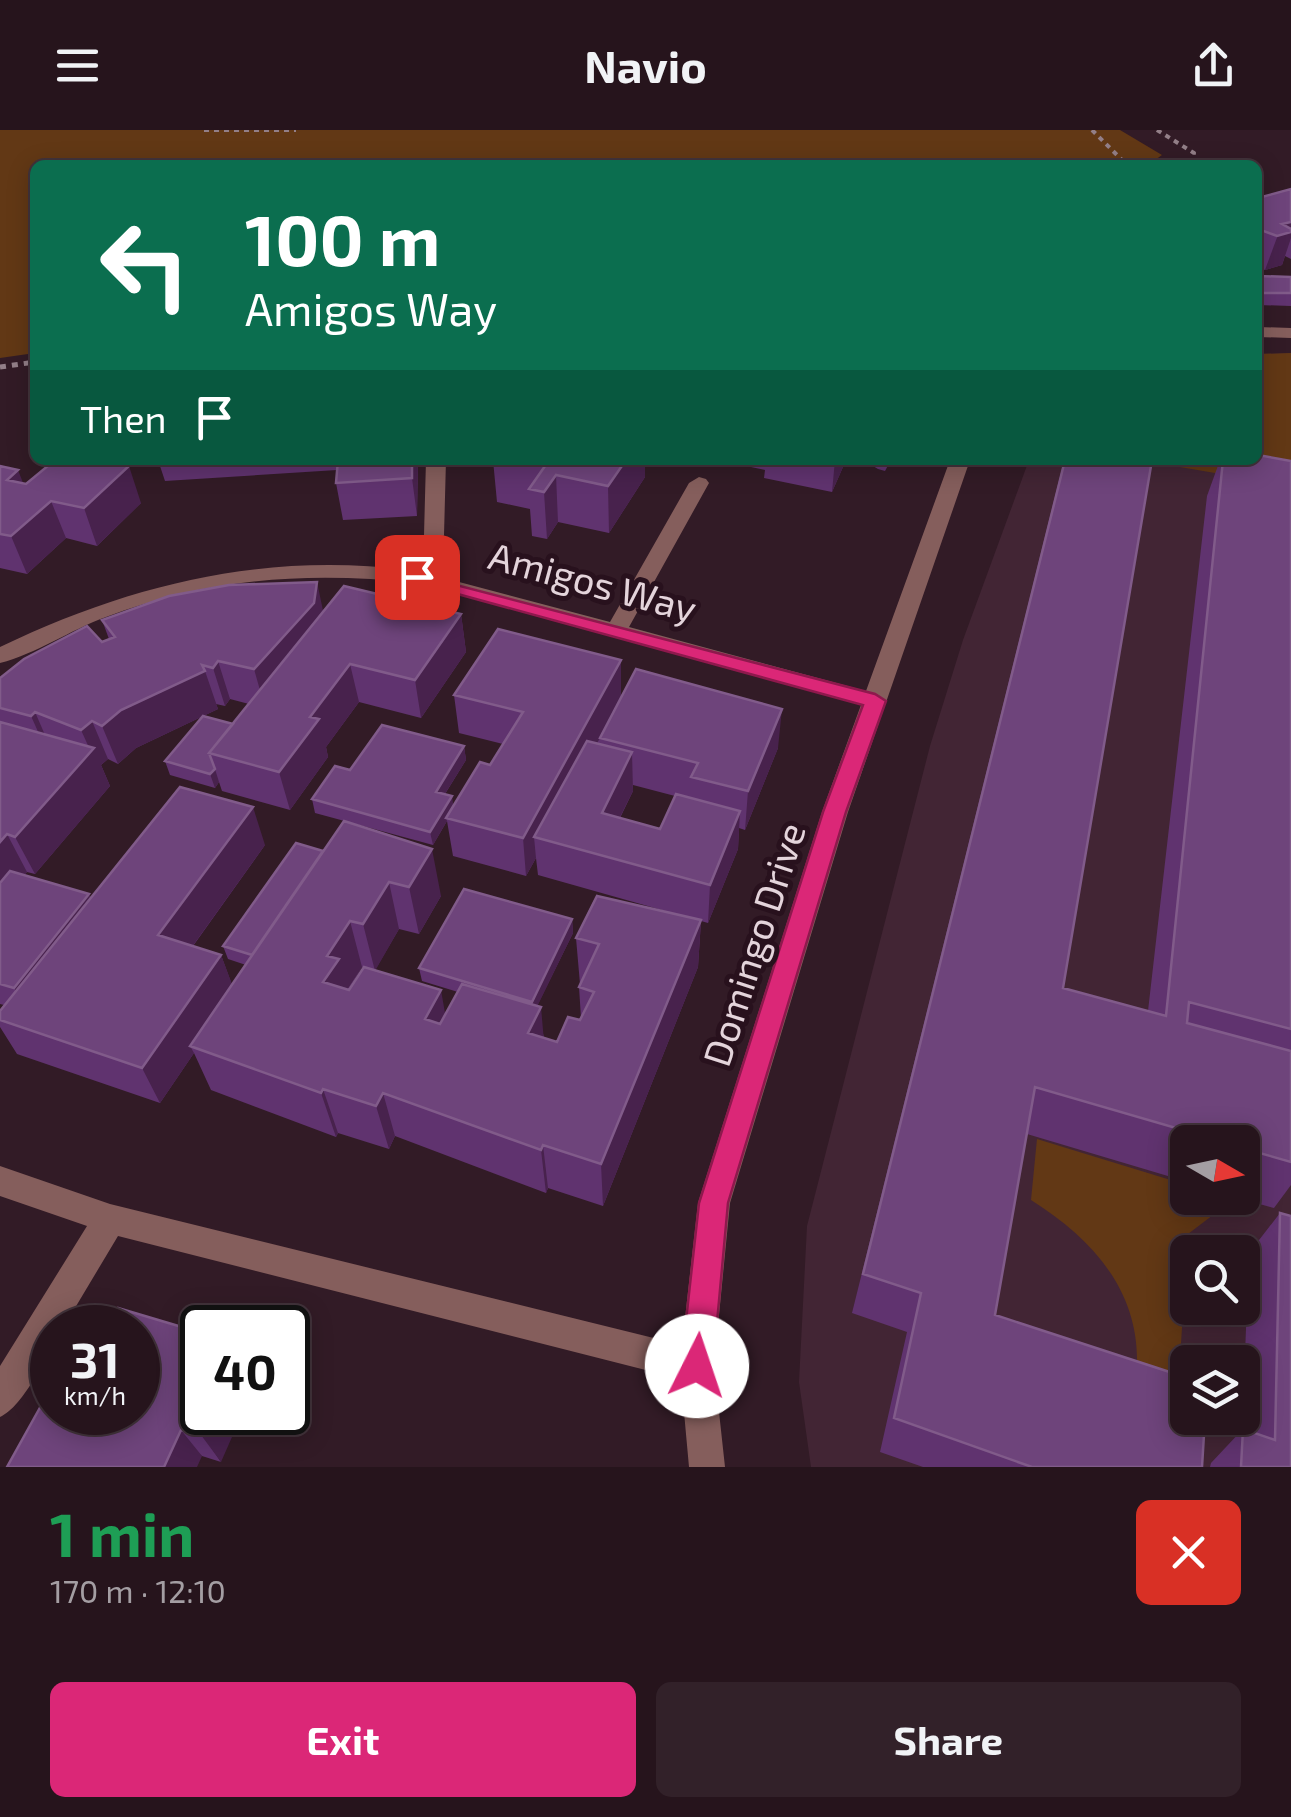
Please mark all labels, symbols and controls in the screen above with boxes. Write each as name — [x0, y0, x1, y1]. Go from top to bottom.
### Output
icon: menu — [50, 38, 105, 93]
text: Navio — [584, 38, 707, 92]
icon: share — [1186, 38, 1241, 93]
text: 100 m — [245, 196, 440, 280]
icon: left — [80, 200, 210, 330]
text: Amigos Way — [245, 281, 497, 335]
icon: arrive — [187, 390, 242, 445]
text: Then — [80, 395, 167, 441]
street label: Amigos Way — [484, 531, 702, 631]
pin — [375, 535, 460, 620]
icon: arrive — [390, 550, 445, 605]
street label: Domingo Drive — [692, 817, 814, 1071]
north arrow — [1170, 1125, 1260, 1215]
map controls — [1170, 1125, 1260, 1435]
button: search — [1170, 1235, 1260, 1325]
speed limit sign: 40 — [180, 1305, 310, 1435]
position arrow — [645, 1314, 749, 1418]
text: 31 — [70, 1328, 120, 1388]
button: layers — [1170, 1345, 1260, 1435]
text: km/h — [64, 1380, 126, 1410]
text: 1 min — [50, 1497, 194, 1569]
button: close — [1136, 1500, 1241, 1605]
text: 170 m · 12:10 — [50, 1571, 226, 1609]
button: Exit — [50, 1682, 636, 1797]
button: Share — [656, 1682, 1241, 1797]

